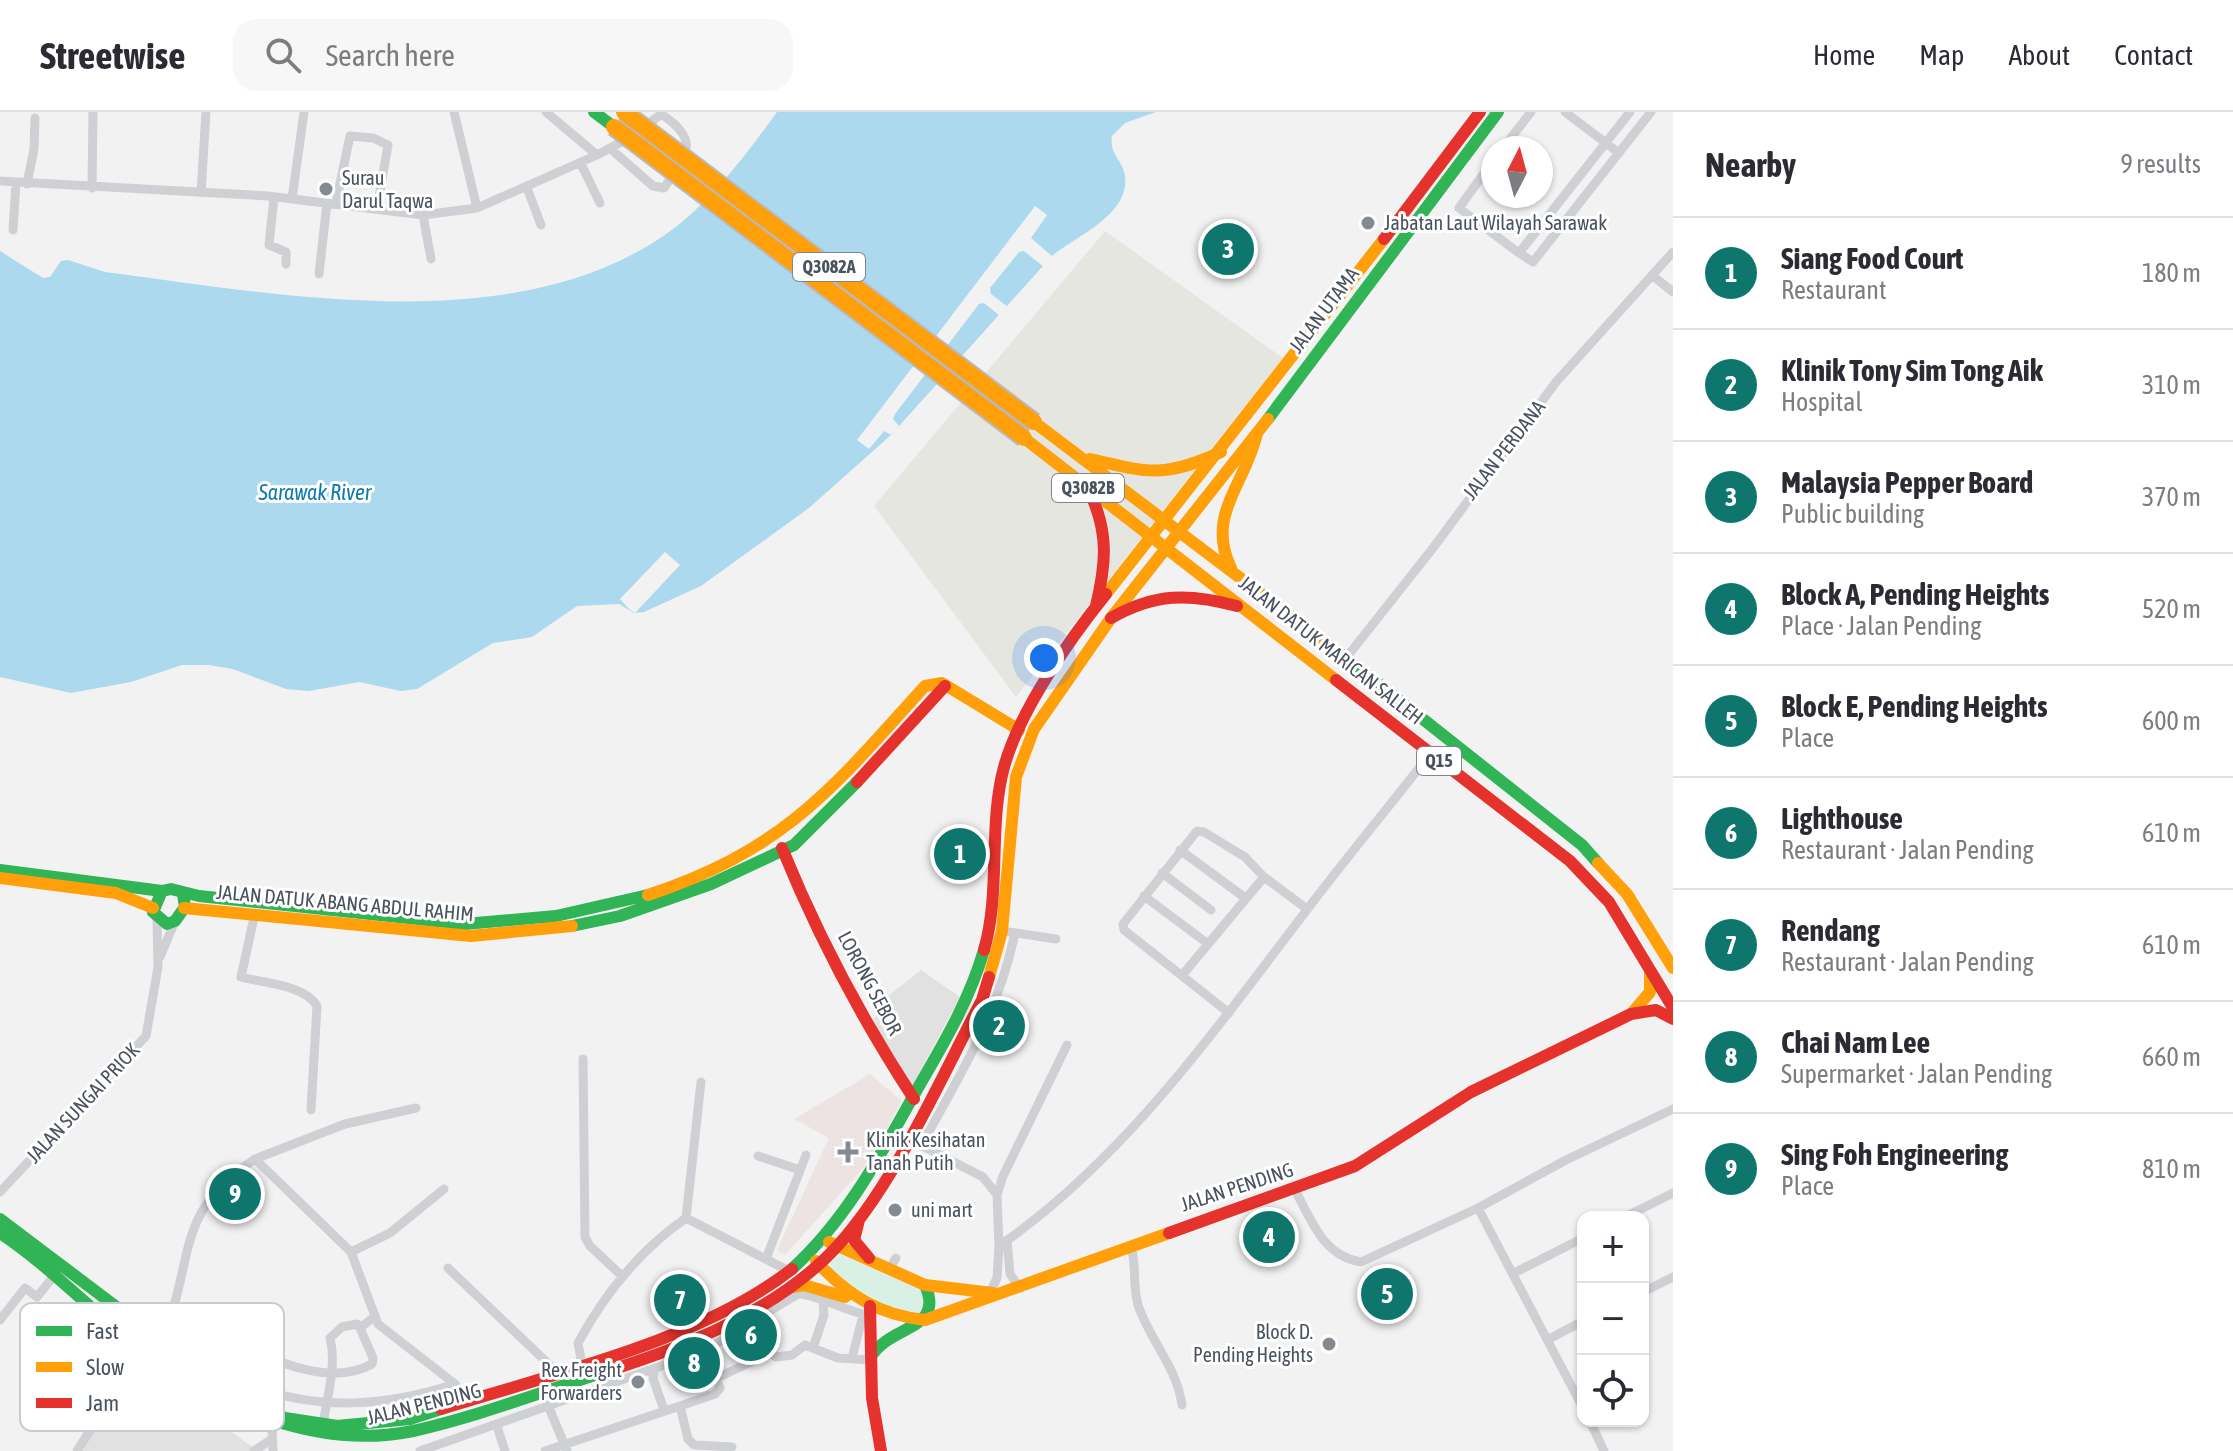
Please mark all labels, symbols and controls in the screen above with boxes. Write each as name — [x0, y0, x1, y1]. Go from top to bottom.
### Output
search box — [233, 19, 793, 91]
icon: search — [261, 33, 305, 77]
text: Streetwise — [40, 34, 185, 77]
text: Search here — [325, 38, 455, 72]
text: Home — [1813, 39, 1875, 71]
text: Map — [1919, 39, 1964, 71]
text: About — [2008, 39, 2070, 71]
text: Contact — [2114, 39, 2193, 71]
north arrow — [1481, 136, 1553, 208]
text: Nearby — [1705, 145, 1796, 184]
text: 9 results — [2120, 149, 2201, 179]
place label: Surau Darul Taqwa — [342, 166, 433, 212]
marker: Surau Darul Taqwa — [317, 180, 335, 198]
place label: Jabatan Laut Wilayah Sarawak — [1384, 211, 1607, 234]
marker: Jabatan Laut Wilayah Sarawak — [1359, 214, 1377, 232]
pin: 3 — [1202, 219, 1254, 279]
text: Siang Food Court — [1781, 241, 1963, 275]
road number: Q3082A — [793, 253, 865, 281]
text: 1 — [1725, 258, 1737, 288]
text: 180 m — [2142, 258, 2201, 288]
street label: JALAN UTAMA — [1284, 262, 1363, 357]
text: Restaurant — [1781, 275, 1886, 305]
text: Klinik Tony Sim Tong Aik — [1781, 353, 2043, 387]
text: 2 — [1725, 370, 1737, 400]
text: 310 m — [2142, 370, 2201, 400]
text: Hospital — [1781, 387, 1862, 417]
street label: JALAN PERDANA — [1458, 395, 1549, 504]
text: Malaysia Pepper Board — [1781, 465, 2033, 499]
road number: Q3082B — [1052, 474, 1124, 502]
water label: Sarawak River — [258, 479, 373, 505]
text: 3 — [1725, 482, 1737, 512]
text: 370 m — [2142, 482, 2201, 512]
text: Public building — [1781, 499, 1924, 529]
street label: JALAN DATUK MARICAN SALLEH — [1235, 571, 1428, 729]
text: Block A, Pending Heights — [1781, 577, 2049, 611]
text: 4 — [1725, 594, 1737, 624]
text: 520 m — [2142, 594, 2201, 624]
text: Place · Jalan Pending — [1781, 611, 1981, 641]
your location — [1024, 638, 1064, 678]
text: Block E, Pending Heights — [1781, 689, 2048, 723]
text: 5 — [1725, 706, 1737, 736]
text: 600 m — [2142, 706, 2201, 736]
text: Place — [1781, 723, 1834, 753]
road number: Q15 — [1417, 747, 1461, 775]
text: Lighthouse — [1781, 801, 1903, 835]
text: 6 — [1725, 818, 1737, 848]
text: 610 m — [2142, 818, 2201, 848]
pin: 1 — [934, 824, 986, 884]
text: Restaurant · Jalan Pending — [1781, 835, 2034, 865]
street label: JALAN DATUK ABANG ABDUL RAHIM — [215, 880, 475, 925]
text: Rendang — [1781, 913, 1880, 947]
street label: LORONG SEBOR — [834, 927, 907, 1038]
text: 7 — [1725, 930, 1737, 960]
text: 610 m — [2142, 930, 2201, 960]
text: Restaurant · Jalan Pending — [1781, 947, 2034, 977]
pin: 2 — [973, 996, 1025, 1056]
text: Chai Nam Lee — [1781, 1025, 1930, 1059]
street label: JALAN SUNGAI PRIOK — [21, 1038, 144, 1167]
text: 8 — [1725, 1042, 1737, 1072]
text: 660 m — [2142, 1042, 2201, 1072]
text: Supermarket · Jalan Pending — [1781, 1059, 2052, 1089]
place label: Klinik Kesihatan Tanah Putih — [866, 1128, 985, 1174]
text: Sing Foh Engineering — [1781, 1137, 2008, 1171]
marker: Klinik Kesihatan Tanah Putih — [837, 1141, 859, 1163]
text: 9 — [1725, 1154, 1737, 1184]
text: 810 m — [2142, 1154, 2201, 1184]
street label: JALAN PENDING — [1178, 1157, 1296, 1216]
pin: 9 — [209, 1164, 261, 1224]
text: Place — [1781, 1171, 1834, 1201]
place label: uni mart — [911, 1198, 973, 1221]
marker: uni mart — [886, 1201, 904, 1219]
pin: 4 — [1243, 1207, 1295, 1267]
map controls — [1577, 1211, 1649, 1427]
button: + — [1577, 1211, 1649, 1283]
pin: 5 — [1361, 1264, 1413, 1324]
pin: 7 — [654, 1270, 706, 1330]
button: − — [1577, 1283, 1649, 1355]
legend — [20, 1303, 284, 1431]
pin: 6 — [725, 1305, 777, 1365]
text: Fast — [86, 1318, 119, 1344]
place label: Block D. Pending Heights — [1193, 1320, 1313, 1366]
pin: 8 — [668, 1333, 720, 1393]
marker: Block D. Pending Heights — [1320, 1335, 1338, 1353]
text: Slow — [86, 1354, 124, 1380]
button: locate — [1577, 1355, 1649, 1427]
place label: Rex Freight Forwarders — [541, 1358, 622, 1404]
marker: Rex Freight Forwarders — [629, 1373, 647, 1391]
street label: JALAN PENDING — [364, 1378, 483, 1429]
text: Jam — [86, 1390, 119, 1416]

